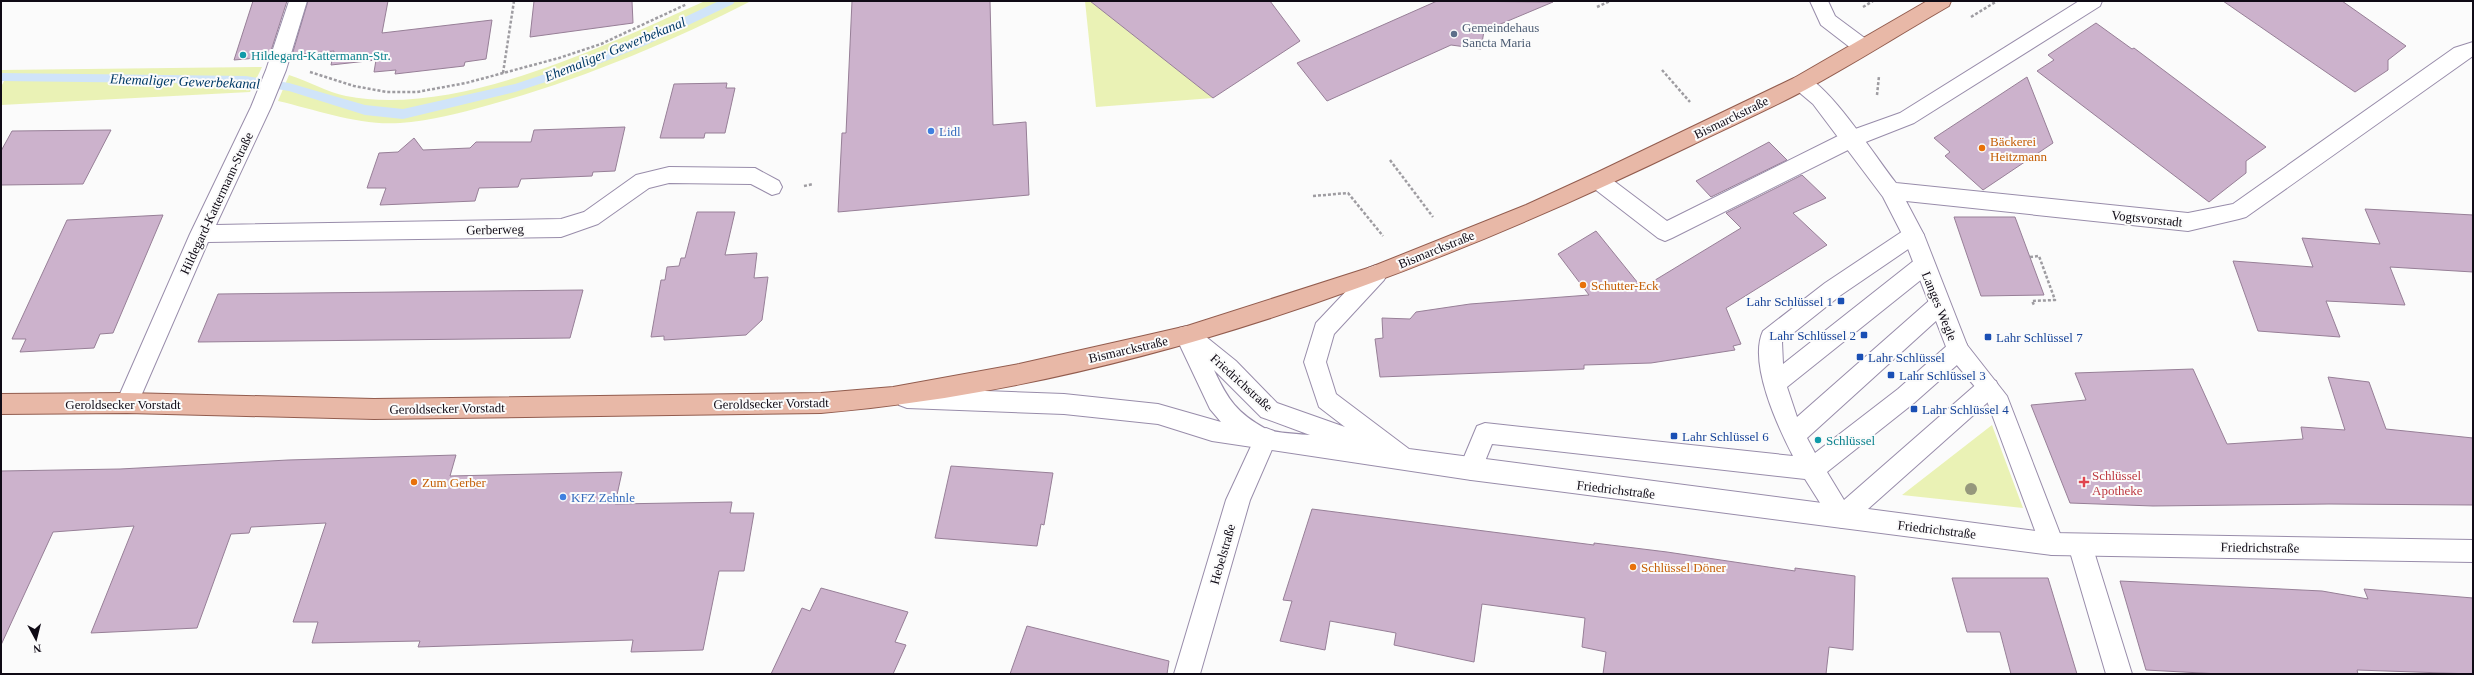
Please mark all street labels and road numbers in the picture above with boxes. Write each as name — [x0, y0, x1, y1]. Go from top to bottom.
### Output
street label: Bismarckstraße — [1692, 93, 1771, 142]
street label: Hildegard-Kattermann-Straße — [177, 130, 256, 277]
street label: Vogtsvorstadt — [2111, 207, 2184, 230]
street label: Gerberweg — [466, 221, 525, 238]
street label: Bismarckstraße — [1396, 227, 1477, 272]
street label: Langes Wegle — [1919, 269, 1960, 343]
street label: Bismarckstraße — [1087, 333, 1169, 366]
street label: Friedrichstraße — [1207, 350, 1276, 414]
street label: Geroldsecker Vorstadt — [713, 395, 829, 412]
street label: Geroldsecker Vorstadt — [65, 397, 181, 412]
street label: Geroldsecker Vorstadt — [389, 400, 505, 417]
street label: Friedrichstraße — [1576, 477, 1656, 502]
street label: Friedrichstraße — [1897, 517, 1977, 542]
street label: Hebelstraße — [1207, 522, 1238, 586]
street label: Friedrichstraße — [2221, 539, 2300, 556]

